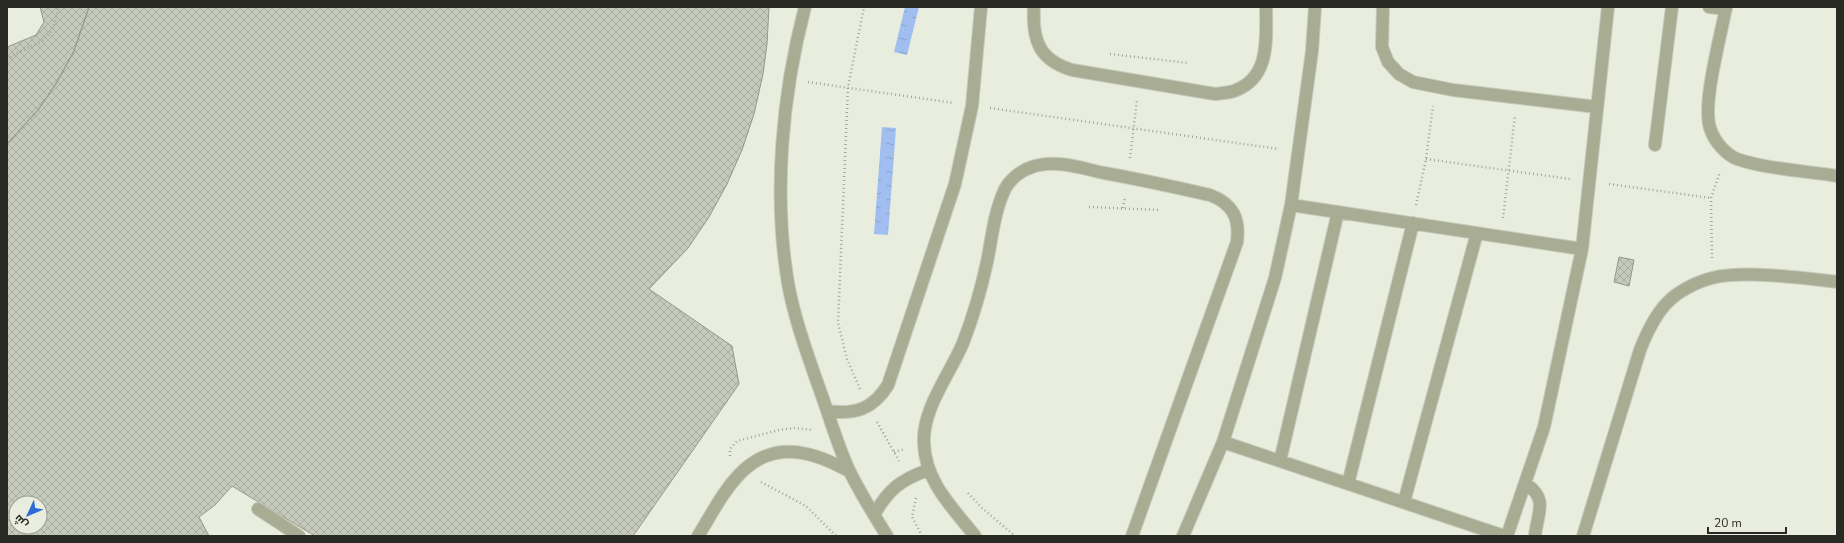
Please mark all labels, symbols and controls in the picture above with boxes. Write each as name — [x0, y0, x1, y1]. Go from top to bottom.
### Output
north arrow — [8, 495, 48, 535]
scale bar — [1708, 509, 1786, 535]
text: ش — [11, 511, 31, 532]
text: 20 m — [1714, 515, 1742, 531]

